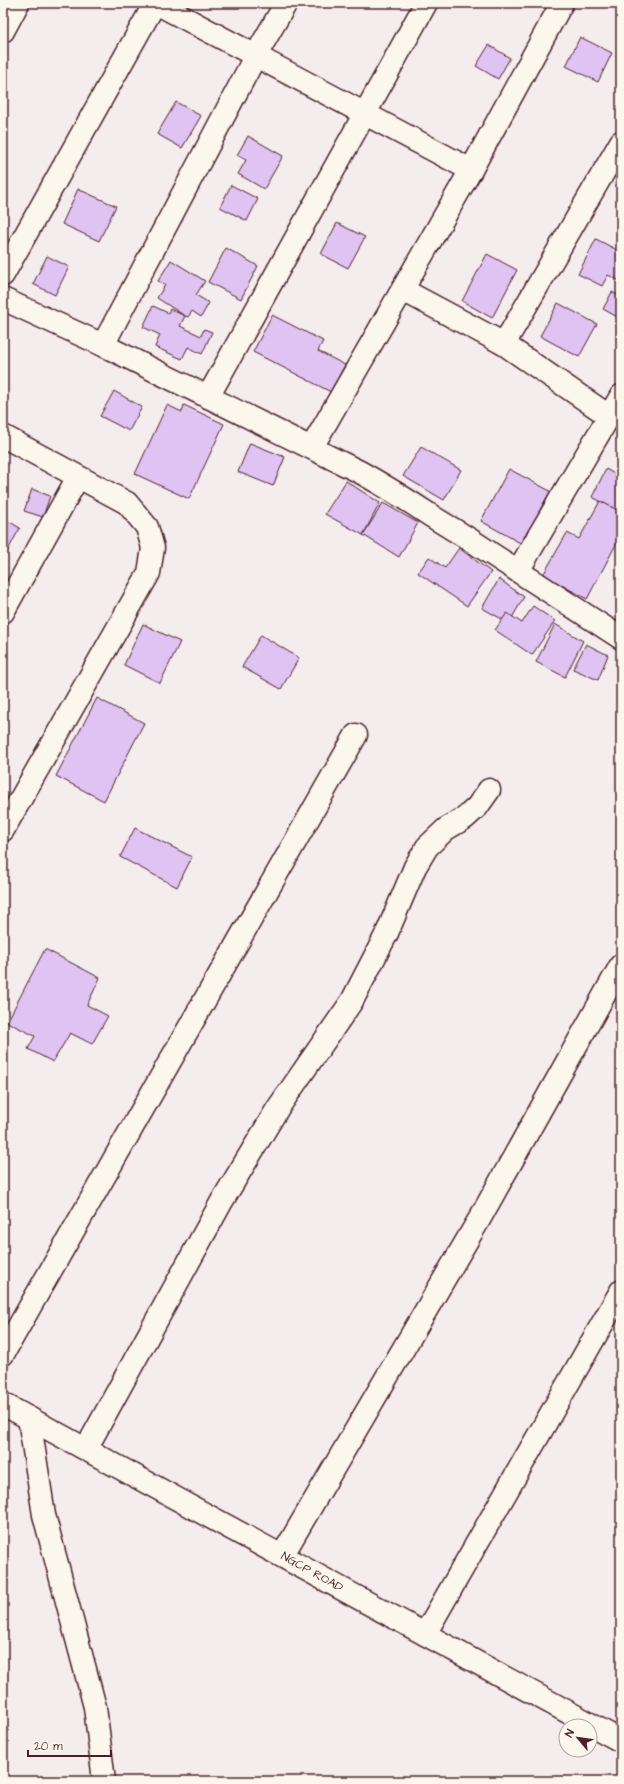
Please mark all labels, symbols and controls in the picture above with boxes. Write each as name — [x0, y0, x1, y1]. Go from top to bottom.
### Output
street label: NGCP ROAD — [278, 1548, 346, 1596]
north arrow — [558, 1718, 598, 1758]
text: N — [561, 1727, 578, 1740]
scale bar — [28, 1732, 111, 1758]
text: 20 m — [34, 1738, 63, 1755]

